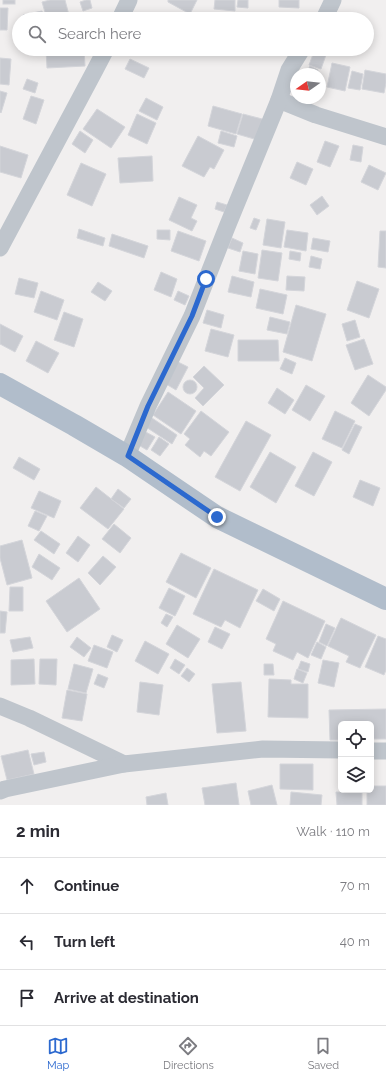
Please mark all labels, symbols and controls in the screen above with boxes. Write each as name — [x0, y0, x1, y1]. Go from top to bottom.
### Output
search box — [12, 12, 374, 56]
icon: search — [26, 23, 48, 45]
text: Search here — [58, 25, 141, 43]
north arrow — [290, 68, 326, 104]
route start — [197, 270, 215, 288]
route end — [208, 508, 226, 526]
map controls — [338, 721, 374, 793]
button: locate — [338, 721, 374, 757]
button: layers — [338, 757, 374, 793]
text: 2 min — [16, 821, 60, 841]
text: Walk · 110 m — [296, 824, 370, 839]
icon: ahead — [16, 875, 38, 897]
text: Continue — [54, 877, 119, 895]
text: 70 m — [340, 878, 370, 893]
icon: left — [16, 931, 38, 953]
text: Turn left — [54, 933, 115, 951]
text: 40 m — [340, 934, 370, 949]
icon: arrive — [16, 987, 38, 1009]
text: Arrive at destination — [54, 989, 199, 1007]
tab: Map — [47, 1035, 69, 1072]
tab: Directions — [163, 1035, 214, 1072]
tab: Saved — [308, 1035, 339, 1072]

